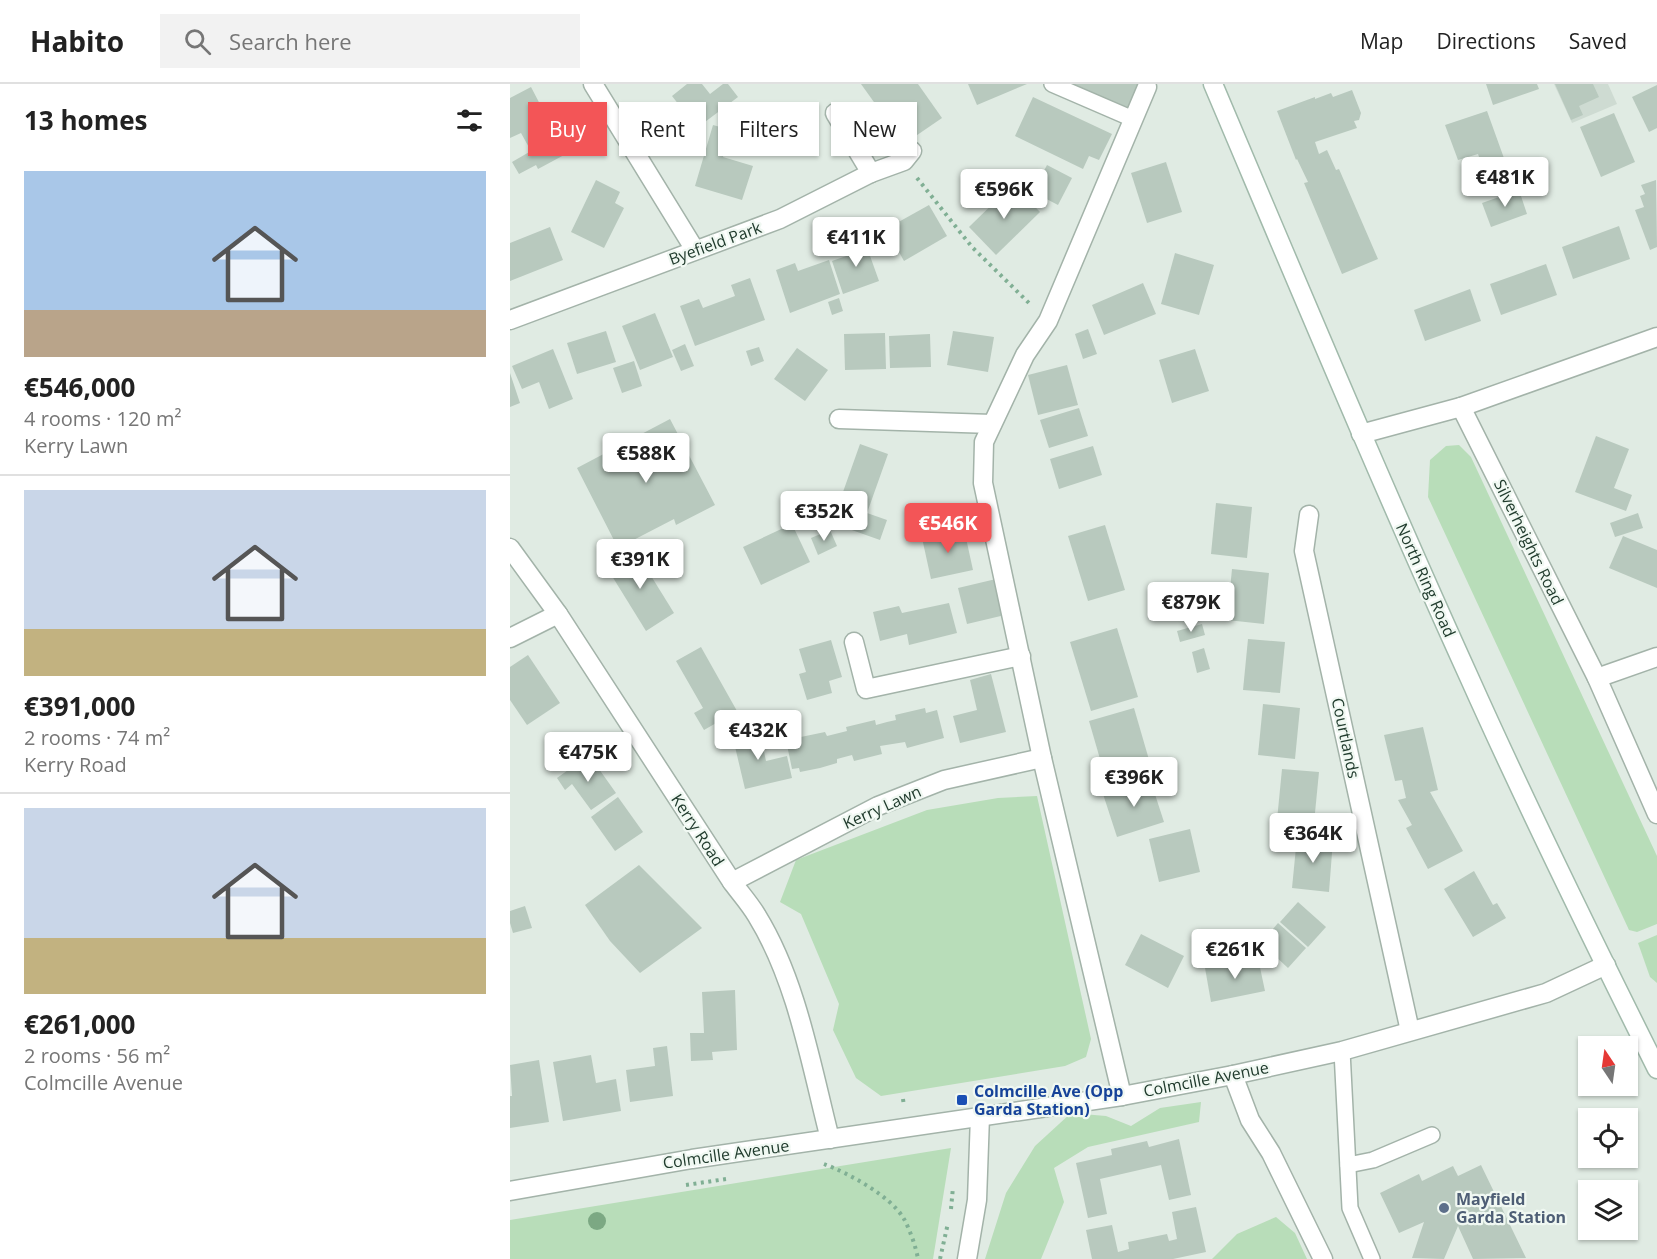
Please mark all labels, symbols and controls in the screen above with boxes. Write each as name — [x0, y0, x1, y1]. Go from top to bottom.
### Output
search box — [160, 14, 580, 68]
text: Habito — [30, 22, 124, 60]
icon: search — [181, 25, 214, 58]
text: Search here — [229, 26, 352, 56]
text: Map — [1360, 27, 1403, 55]
text: Directions — [1436, 27, 1536, 55]
text: Saved — [1569, 27, 1627, 55]
text: 13 homes — [24, 102, 148, 138]
chip: Buy — [528, 102, 607, 156]
chip: Rent — [619, 102, 706, 156]
chip: Filters — [718, 102, 819, 156]
chip: New — [831, 102, 917, 156]
icon: filters — [453, 104, 486, 137]
pin: €481K — [1463, 157, 1547, 208]
text: €481K — [1475, 163, 1535, 190]
pin: €596K — [962, 169, 1046, 220]
text: €596K — [974, 175, 1034, 202]
icon: home — [201, 210, 309, 318]
street label: Byefield Park — [666, 216, 765, 270]
pin: €411K — [814, 217, 898, 268]
text: €411K — [826, 223, 886, 250]
text: €546,000 — [24, 369, 135, 405]
text: 4 rooms · 120 m² — [24, 405, 182, 432]
text: Kerry Lawn — [24, 432, 128, 459]
pin: €588K — [604, 433, 688, 484]
text: €588K — [616, 439, 676, 466]
street label: Silverheights Road — [1489, 475, 1569, 609]
pin: €352K — [782, 491, 866, 542]
text: €352K — [794, 497, 854, 524]
pin: €546K — [906, 503, 990, 554]
text: €546K — [918, 509, 978, 536]
street label: North Ring Road — [1391, 520, 1461, 640]
icon: home — [201, 529, 309, 637]
pin: €391K — [598, 539, 682, 590]
text: €391K — [610, 545, 670, 572]
pin: €879K — [1149, 582, 1233, 633]
text: €879K — [1161, 588, 1221, 615]
text: €391,000 — [24, 688, 135, 724]
street label: Courtlands — [1327, 696, 1365, 780]
pin: €432K — [716, 710, 800, 761]
text: €432K — [728, 716, 788, 743]
text: 2 rooms · 74 m² — [24, 724, 170, 751]
pin: €475K — [546, 732, 630, 783]
text: €475K — [558, 738, 618, 765]
text: Kerry Road — [24, 751, 127, 778]
pin: €396K — [1092, 757, 1176, 808]
text: €396K — [1104, 763, 1164, 790]
street label: Kerry Lawn — [839, 780, 925, 834]
street label: Kerry Road — [666, 790, 730, 870]
pin: €364K — [1271, 813, 1355, 864]
text: €364K — [1283, 819, 1343, 846]
icon: home — [201, 847, 309, 955]
pin: €261K — [1193, 929, 1277, 980]
text: €261K — [1205, 935, 1265, 962]
text: €261,000 — [24, 1006, 135, 1042]
north arrow — [1578, 1036, 1638, 1096]
map controls — [1578, 1036, 1638, 1240]
text: 2 rooms · 56 m² — [24, 1042, 170, 1069]
street label: Colmcille Avenue — [1141, 1056, 1271, 1102]
text: Colmcille Avenue — [24, 1069, 183, 1096]
place label: Colmcille Ave (Opp Garda Station) — [974, 1080, 1123, 1120]
marker: Colmcille Ave (Opp Garda Station) — [955, 1093, 969, 1107]
button: locate — [1578, 1108, 1638, 1168]
street label: Colmcille Avenue — [661, 1134, 791, 1174]
button: layers — [1578, 1180, 1638, 1240]
place label: Mayfield Garda Station — [1456, 1188, 1566, 1228]
marker: Mayfield Garda Station — [1437, 1201, 1451, 1215]

